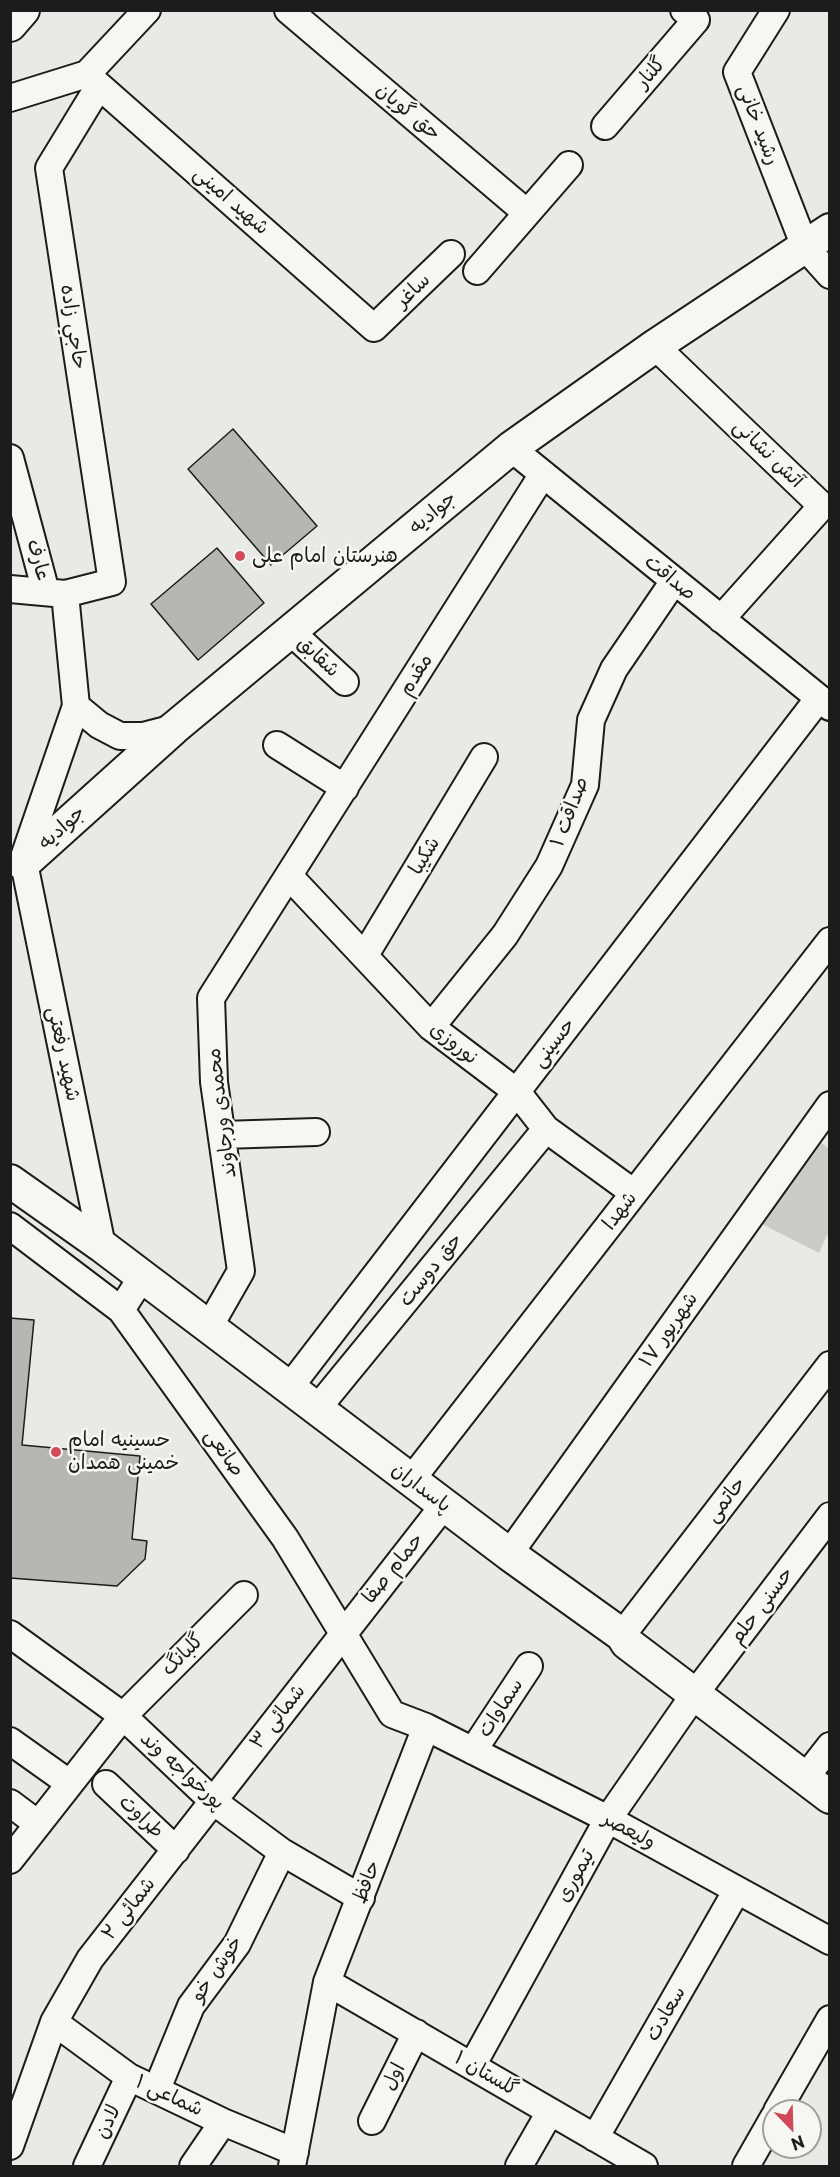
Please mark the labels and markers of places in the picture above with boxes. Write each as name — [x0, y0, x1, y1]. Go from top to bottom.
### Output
place label: هنرستان امام علی — [252, 544, 398, 568]
marker: هنرستان امام علی — [233, 549, 247, 563]
place label: حسینیه امام خمینی همدان — [68, 1428, 179, 1475]
marker: حسینیه امام خمینی همدان — [49, 1445, 63, 1459]

